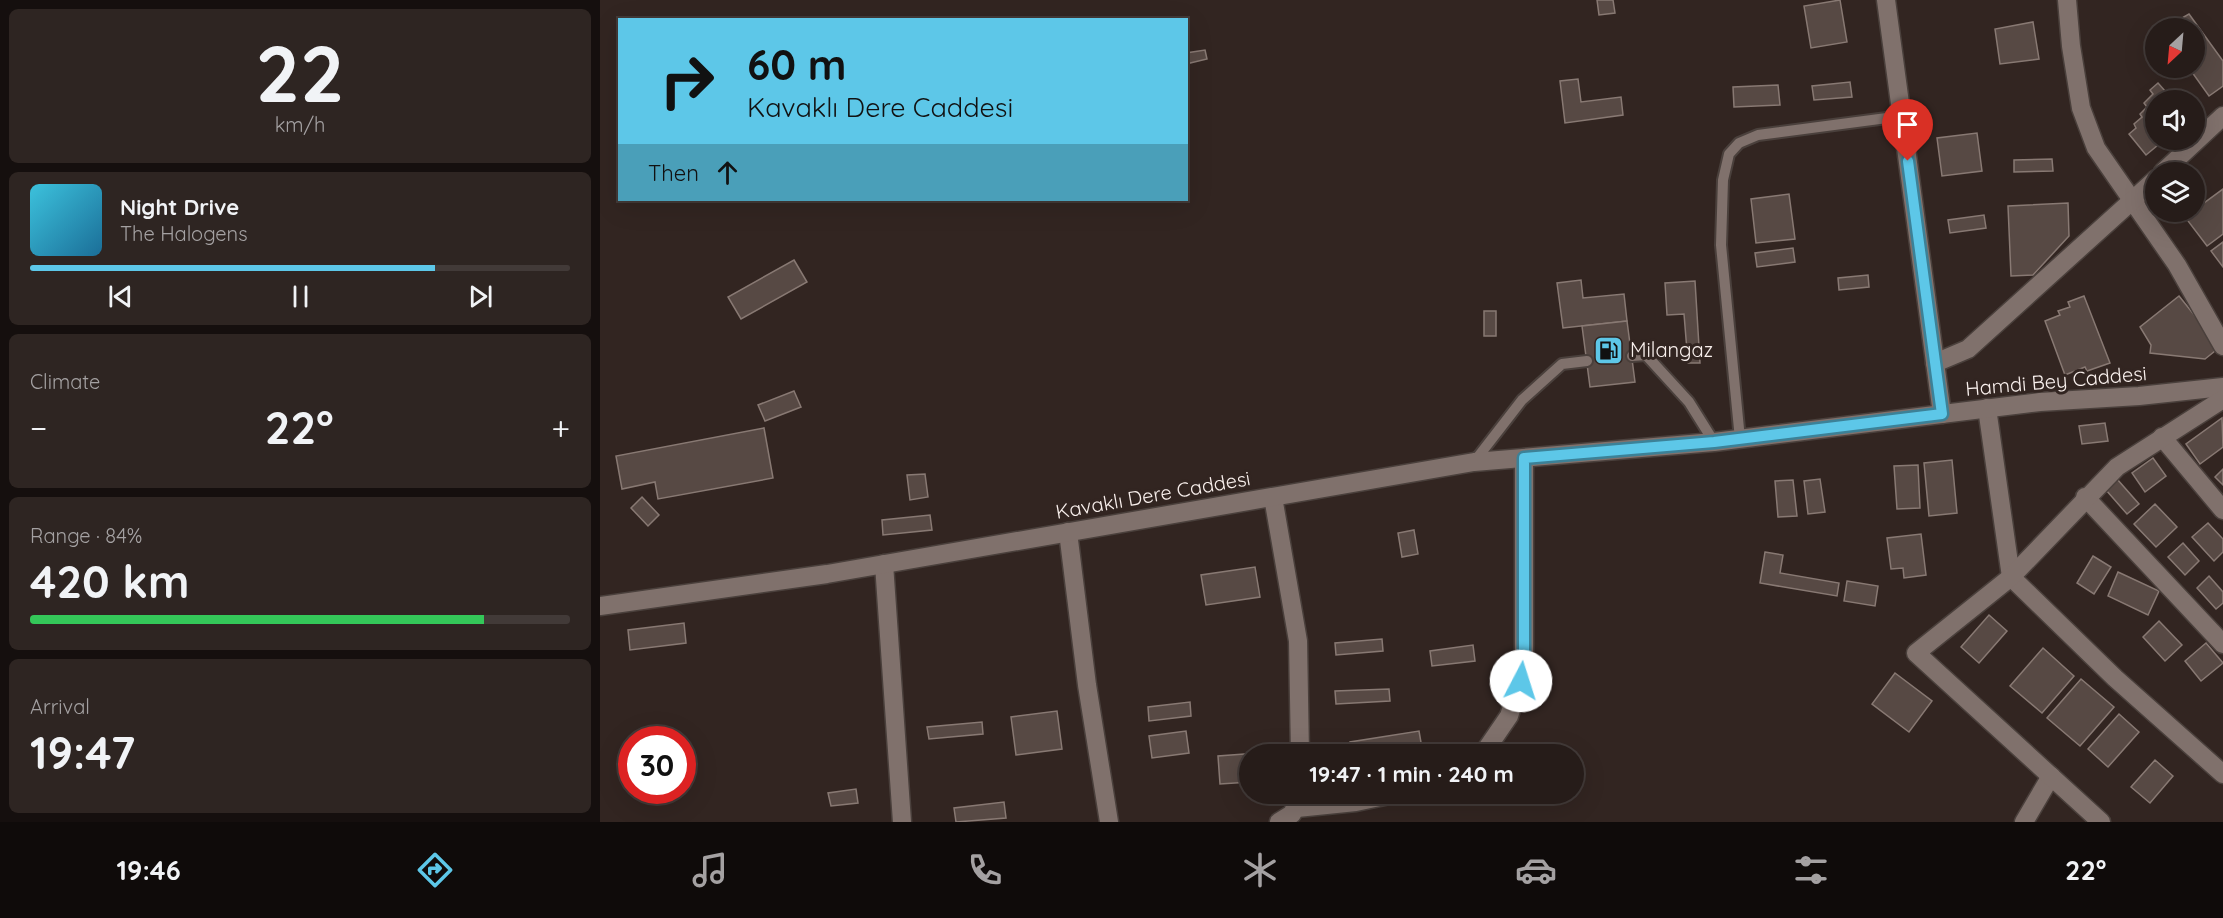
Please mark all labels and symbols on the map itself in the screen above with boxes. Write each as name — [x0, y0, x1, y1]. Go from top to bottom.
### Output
north arrow — [2145, 18, 2205, 78]
pin — [1882, 99, 1933, 161]
fuel station icon: Milangaz — [1593, 334, 1625, 366]
place label: Milangaz — [1630, 337, 1713, 362]
street label: Hamdi Bey Caddesi — [1964, 360, 2148, 401]
street label: Kavaklı Dere Caddesi — [1054, 465, 1252, 524]
position arrow — [1489, 649, 1553, 713]
speed limit sign: 30 — [618, 726, 696, 804]

